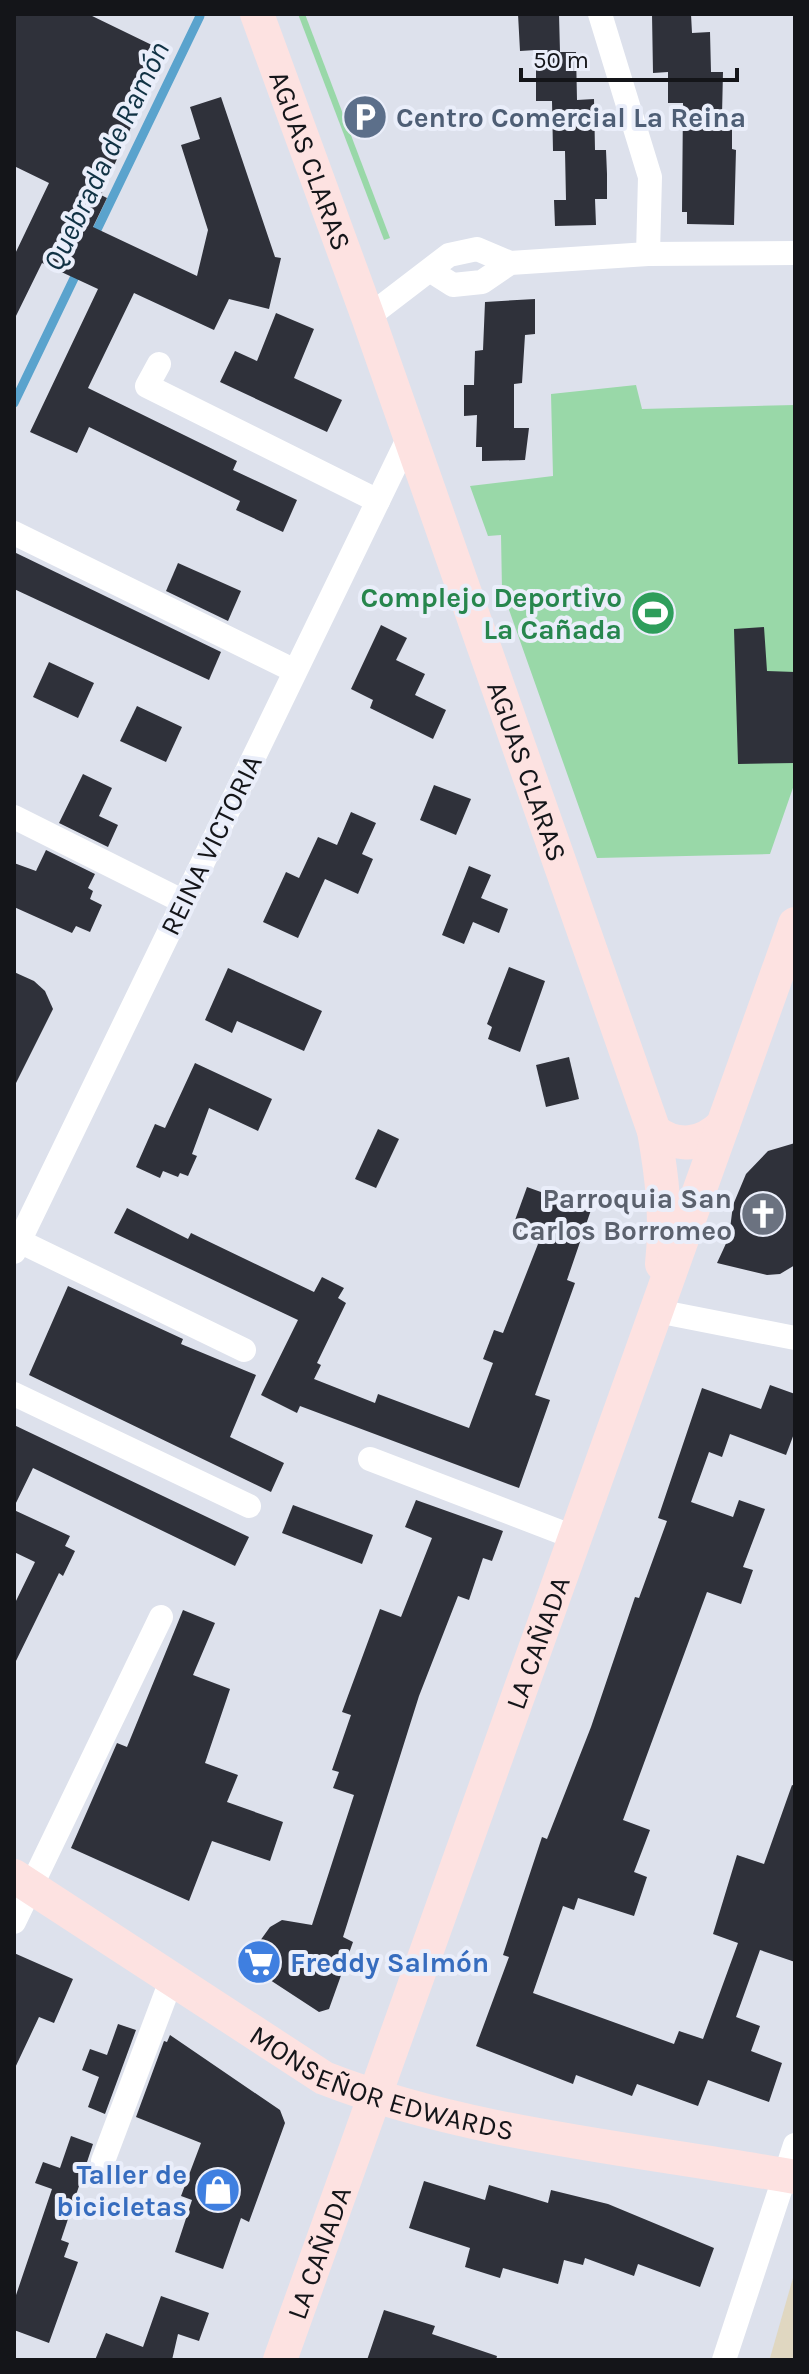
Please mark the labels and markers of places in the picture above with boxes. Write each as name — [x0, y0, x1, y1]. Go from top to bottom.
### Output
parking icon: Centro Comercial La Reina — [341, 93, 389, 141]
place label: Centro Comercial La Reina — [396, 101, 746, 134]
place label: Complejo Deportivo La Cañada — [360, 581, 622, 646]
sports icon: Complejo Deportivo La Cañada — [629, 589, 677, 637]
place label: Parroquia San Carlos Borromeo — [512, 1182, 732, 1247]
church icon: Parroquia San Carlos Borromeo — [739, 1190, 787, 1238]
supermarket icon: Freddy Salmón — [235, 1938, 283, 1986]
place label: Freddy Salmón — [290, 1946, 489, 1979]
place label: Taller de bicicletas — [56, 2158, 187, 2223]
shop icon: Taller de bicicletas — [194, 2166, 242, 2214]

